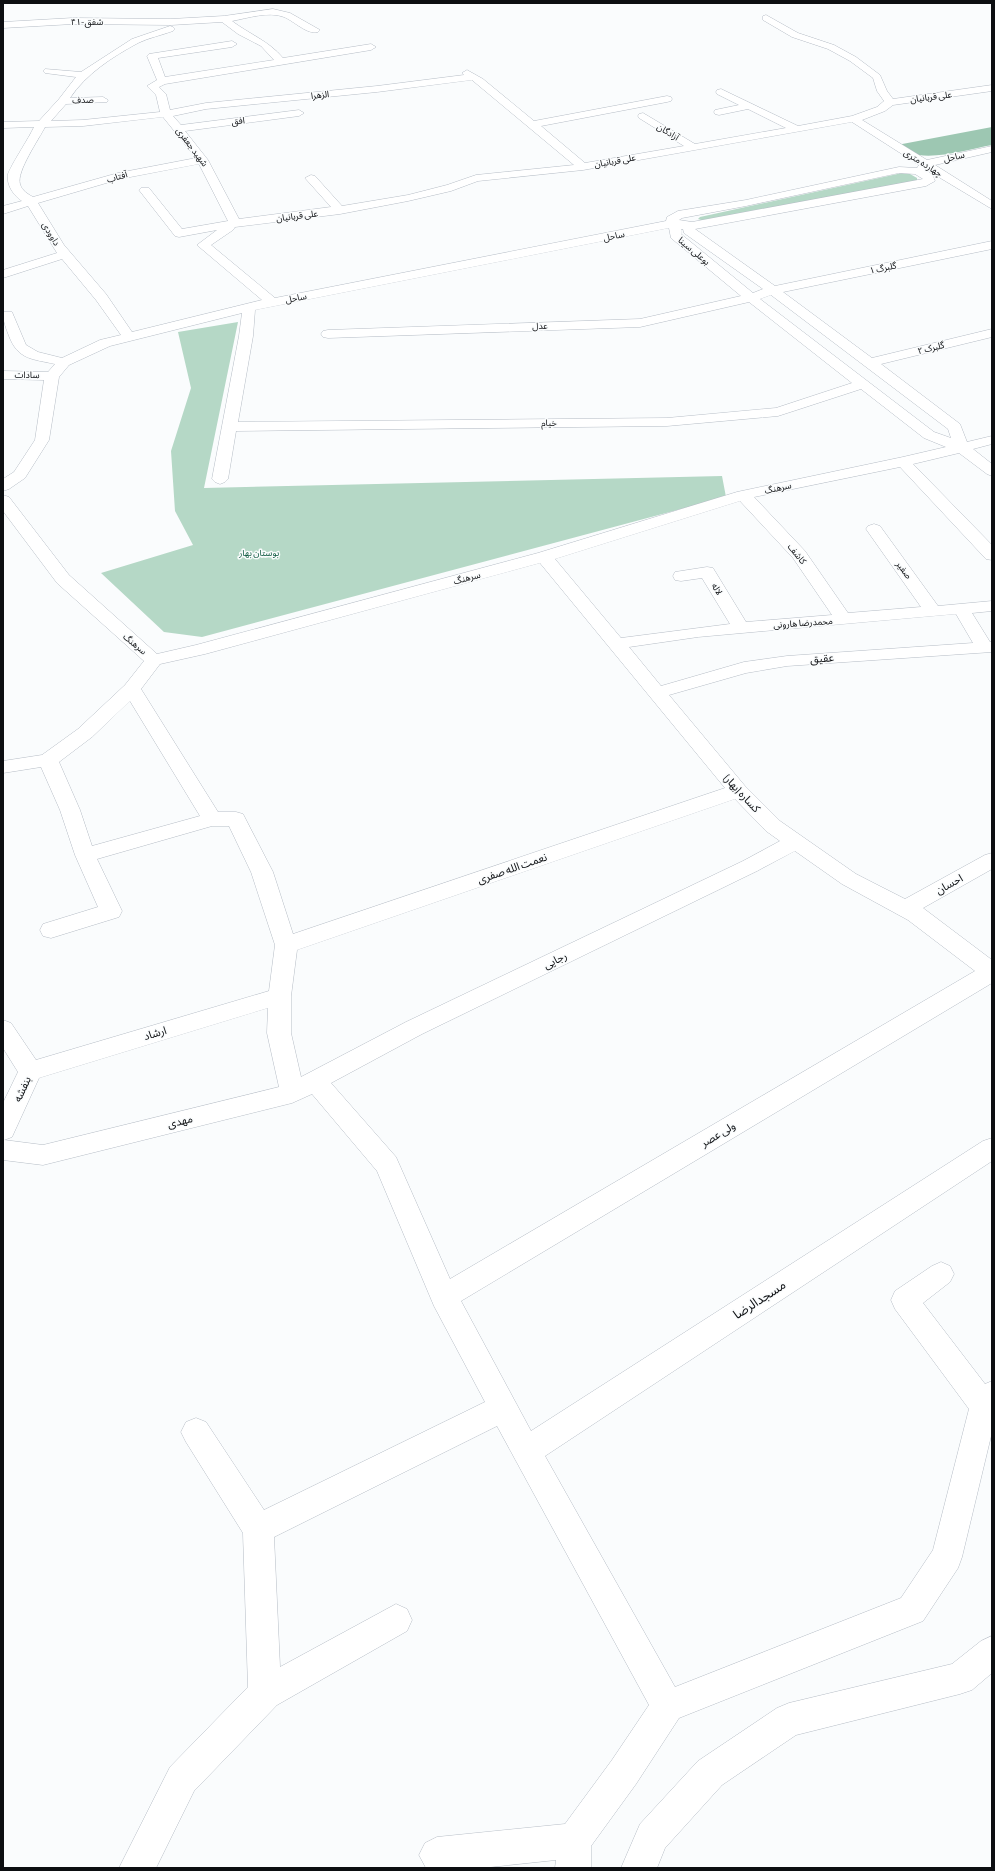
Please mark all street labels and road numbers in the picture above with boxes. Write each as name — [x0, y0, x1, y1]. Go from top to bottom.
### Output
street label: شفق-۴۱ — [71, 17, 103, 28]
street label: الزهرا — [310, 89, 330, 102]
street label: علی قربانیان — [909, 89, 953, 106]
street label: صدف — [72, 95, 94, 106]
street label: افق — [231, 115, 245, 128]
street label: آزادگان — [655, 121, 681, 144]
street label: شهید جعفری — [173, 126, 210, 169]
street label: چهارده متری — [901, 147, 944, 180]
street label: ساحل — [942, 150, 966, 165]
street label: علی قربانیان — [593, 152, 637, 171]
street label: آفتاب — [105, 169, 129, 186]
street label: علی قربانیان — [275, 208, 319, 225]
street label: داوودی — [39, 220, 62, 248]
street label: ساحل — [602, 229, 626, 244]
street label: بوعلی سینا — [676, 235, 712, 268]
street label: گلبرگ ۱ — [869, 260, 898, 277]
street label: ساحل — [284, 291, 308, 306]
street label: عدل — [532, 321, 548, 332]
street label: گلبرک ۲ — [917, 340, 946, 357]
street label: سادات — [14, 370, 40, 381]
street label: خیام — [541, 418, 557, 430]
street label: سرهنگ — [764, 480, 793, 497]
street label: کاشف — [785, 542, 808, 567]
street label: صفیر — [893, 558, 914, 581]
street label: سرهنگ — [453, 570, 482, 587]
street label: لاله — [709, 581, 724, 597]
street label: محمدرضا هارونی — [773, 616, 834, 631]
street label: سرهنگ — [121, 631, 149, 657]
street label: عقیق — [810, 651, 835, 666]
street label: کساره (بهار) — [721, 772, 763, 815]
street label: نعمت الله صفری — [476, 850, 549, 886]
street label: احسان — [933, 872, 965, 897]
street label: رجایی — [541, 949, 569, 972]
street label: ارشاد — [142, 1024, 168, 1043]
street label: بنفشه — [11, 1074, 34, 1104]
street label: مهدی — [166, 1112, 194, 1131]
street label: ولی عصر — [698, 1119, 738, 1150]
street label: مسجدالرضا — [730, 1277, 789, 1323]

